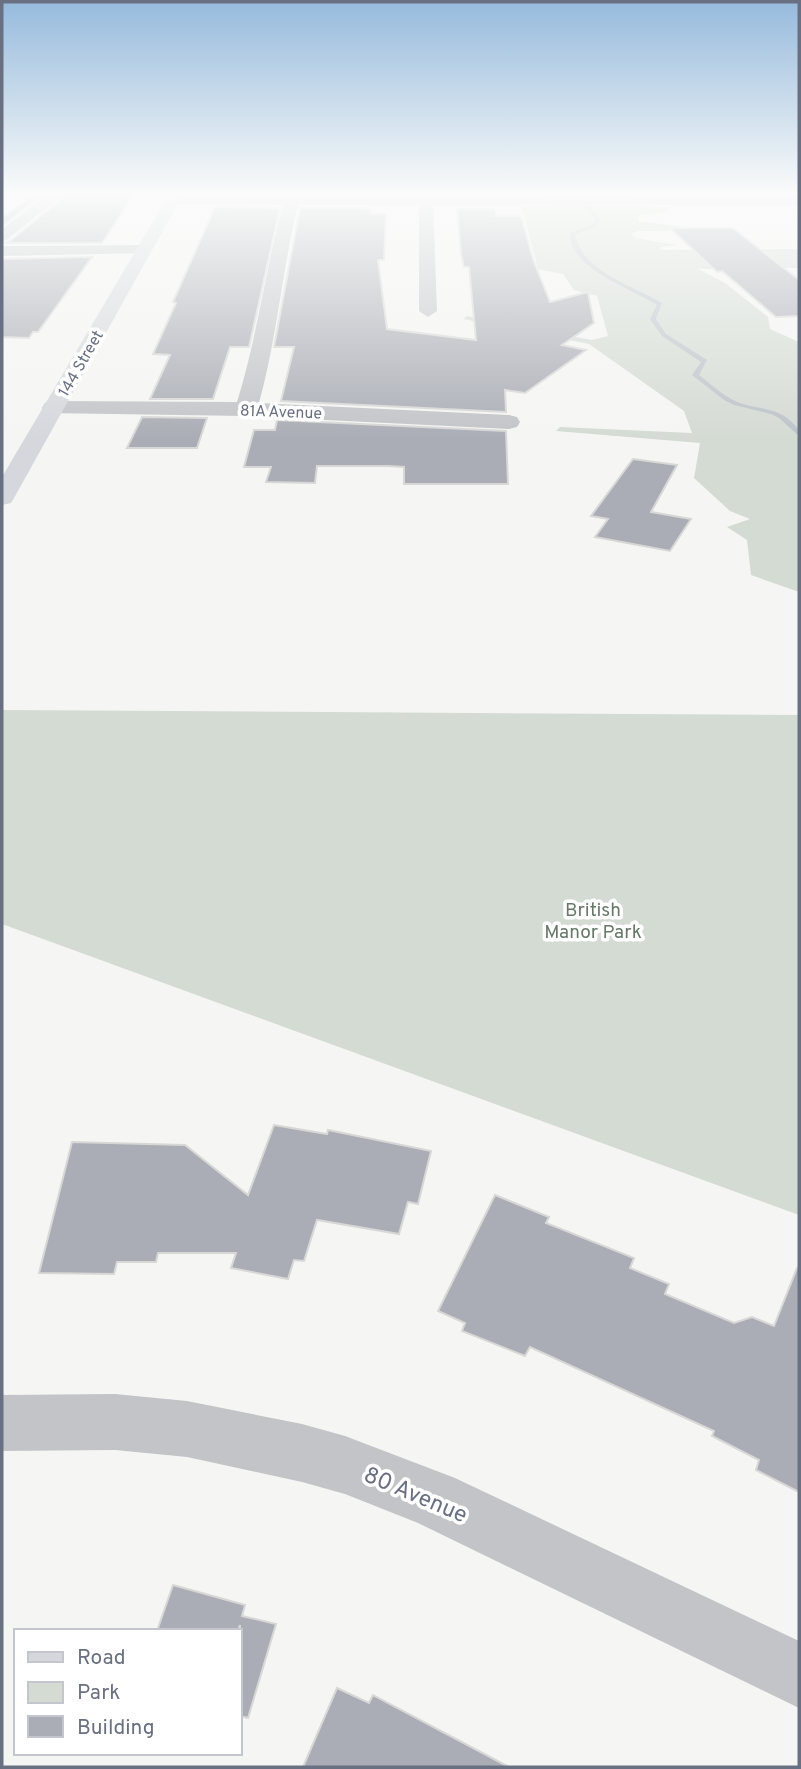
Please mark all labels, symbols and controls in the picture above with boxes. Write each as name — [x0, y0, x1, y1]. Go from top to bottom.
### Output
street label: 144 Street — [55, 327, 109, 401]
street label: 81A Avenue — [240, 402, 322, 424]
park label: British Manor Park — [544, 899, 642, 945]
street label: 80 Avenue — [359, 1461, 471, 1531]
legend — [14, 1629, 242, 1755]
text: Road — [77, 1645, 126, 1672]
text: Park — [77, 1680, 120, 1707]
text: Building — [77, 1715, 155, 1742]

